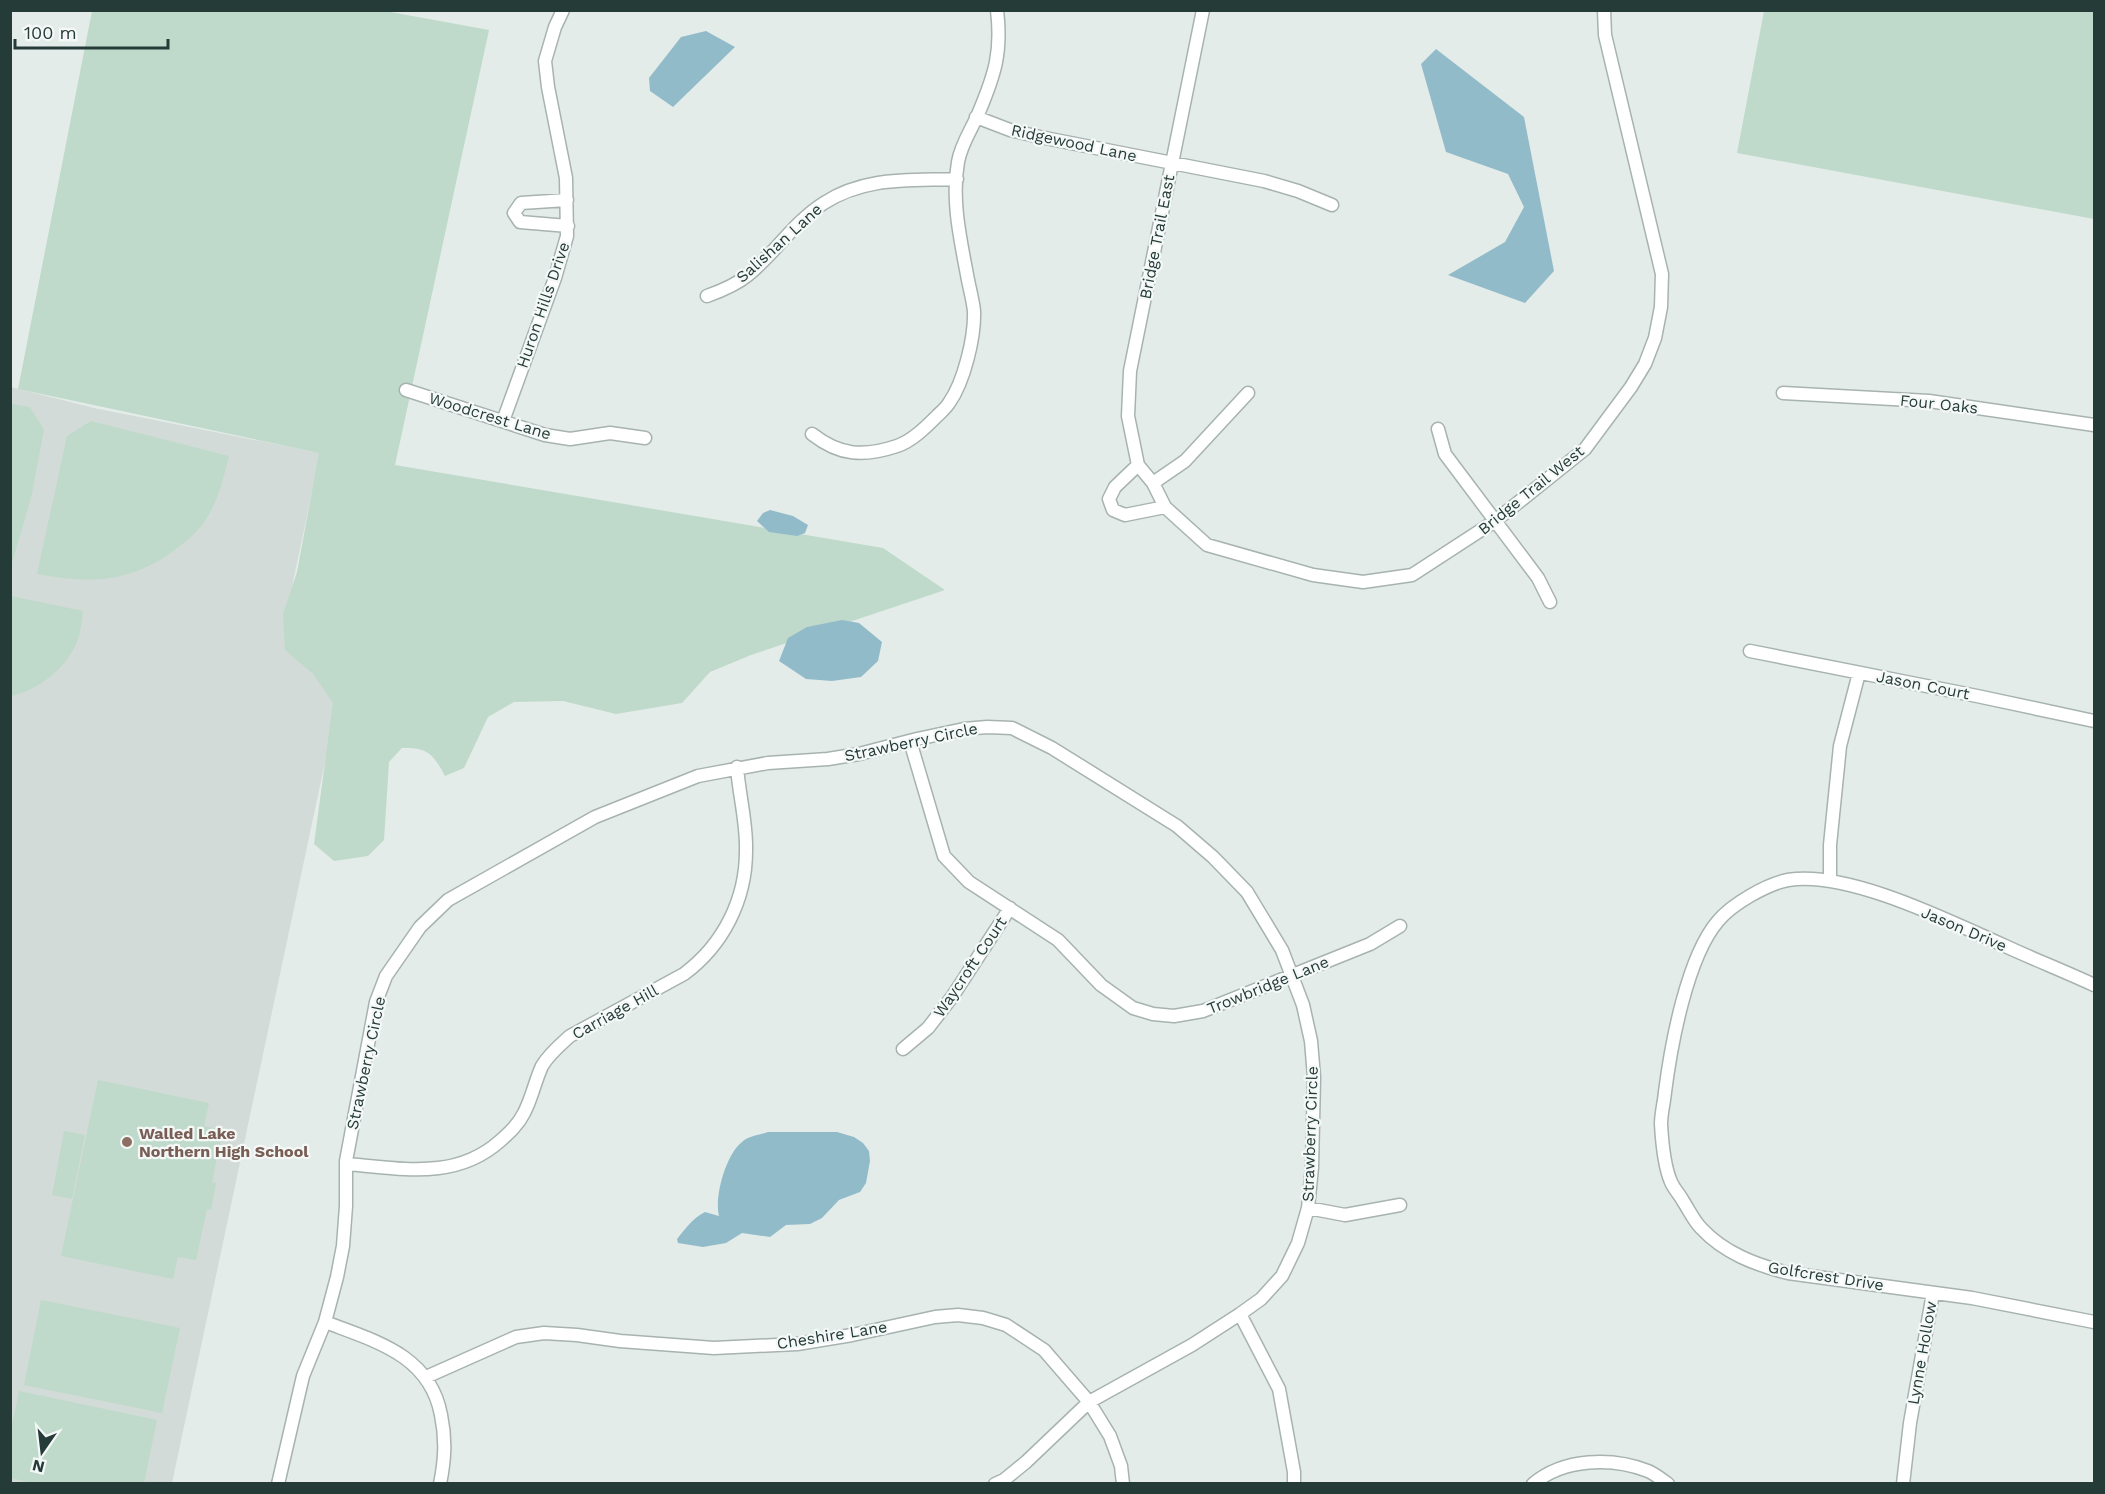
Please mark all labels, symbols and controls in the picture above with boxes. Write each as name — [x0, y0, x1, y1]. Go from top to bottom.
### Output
scale bar — [15, 12, 168, 50]
text: 100 m — [24, 22, 77, 43]
street label: Ridgewood Lane — [1009, 120, 1139, 166]
street label: Bridge Trail East — [1136, 173, 1178, 301]
street label: Salishan Lane — [732, 200, 826, 286]
street label: Huron Hills Drive — [512, 239, 574, 371]
street label: Woodcrest Lane — [427, 388, 553, 444]
street label: Four Oaks — [1899, 390, 1979, 418]
street label: Bridge Trail West — [1474, 441, 1588, 539]
street label: Jason Court — [1875, 667, 1971, 703]
street label: Strawberry Circle — [843, 719, 979, 765]
street label: Jason Drive — [1918, 902, 2010, 956]
street label: Waycroft Court — [929, 913, 1011, 1021]
street label: Trowbridge Lane — [1204, 952, 1332, 1018]
street label: Carriage Hill — [569, 981, 661, 1043]
street label: Strawberry Circle — [343, 995, 389, 1131]
street label: Strawberry Circle — [1298, 1066, 1322, 1202]
place label: Walled Lake Northern High School — [139, 1124, 309, 1161]
marker: Walled Lake Northern High School — [120, 1135, 134, 1149]
street label: Golfcrest Drive — [1767, 1257, 1885, 1295]
street label: Lynne Hollow — [1904, 1300, 1940, 1406]
street label: Cheshire Lane — [775, 1317, 889, 1353]
north arrow — [12, 1422, 72, 1482]
text: N — [30, 1455, 47, 1477]

